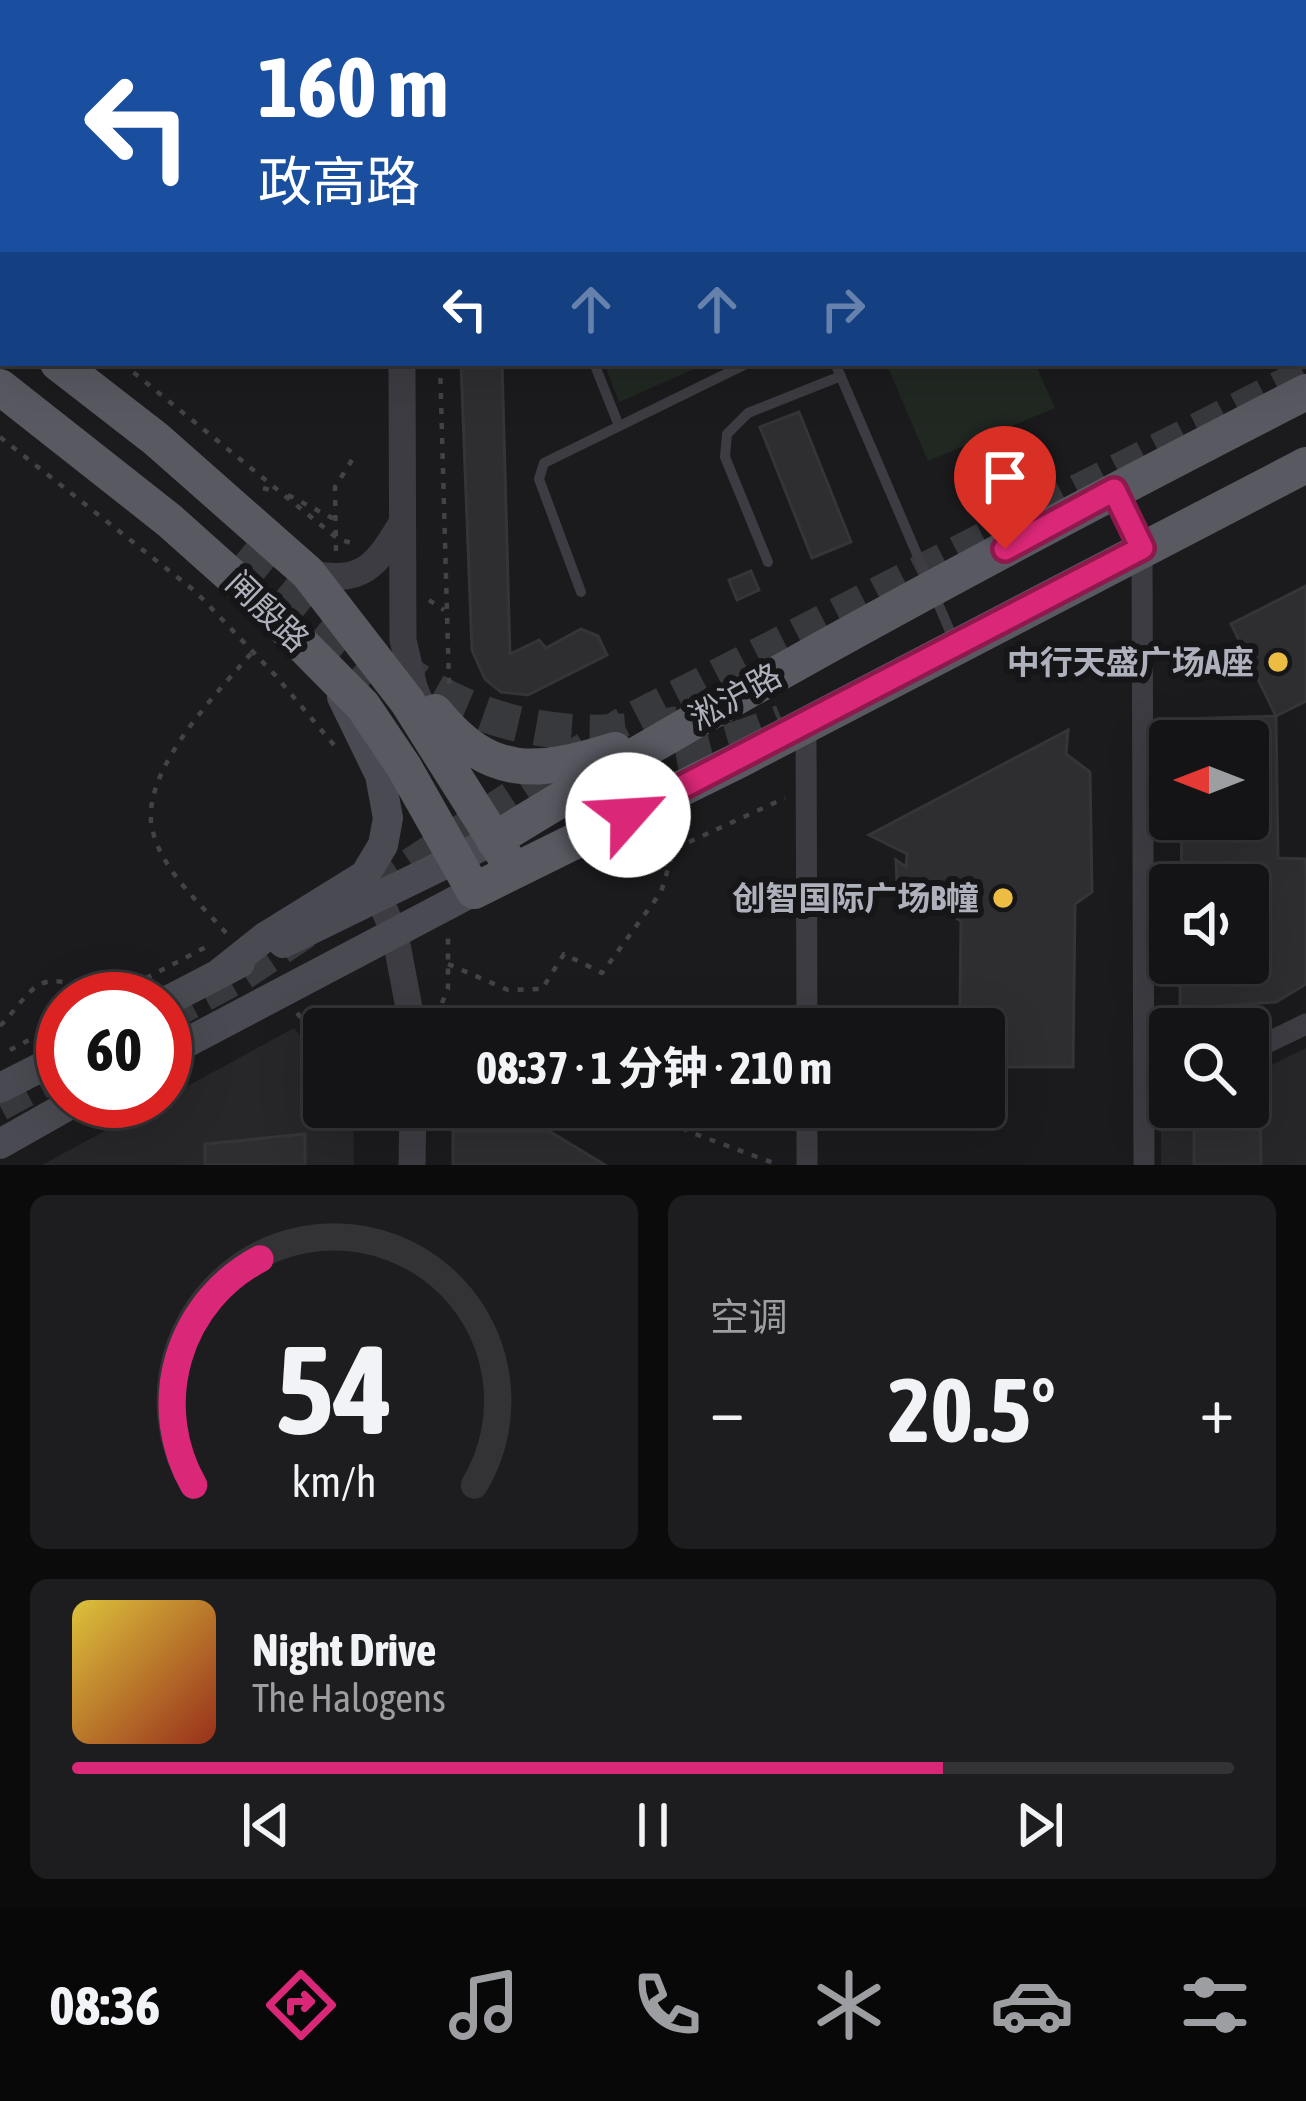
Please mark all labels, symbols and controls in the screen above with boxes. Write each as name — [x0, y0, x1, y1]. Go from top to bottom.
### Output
text: 160 m — [258, 39, 448, 135]
icon: left — [60, 48, 216, 204]
text: 政高路 — [258, 151, 420, 212]
icon: left — [432, 276, 498, 342]
icon: ahead — [558, 276, 624, 342]
icon: ahead — [684, 276, 750, 342]
icon: right — [810, 276, 876, 342]
pin — [954, 426, 1056, 549]
icon: arrive — [972, 444, 1038, 510]
street label: 闸殷路 — [219, 563, 317, 659]
place label: 中行天盛广场A座 — [1007, 643, 1254, 681]
marker: 中行天盛广场A座 — [1265, 649, 1291, 675]
street label: 淞沪路 — [682, 655, 788, 737]
north arrow — [1149, 720, 1269, 840]
map controls — [1149, 720, 1269, 1128]
position arrow — [565, 752, 691, 878]
button: sound — [1149, 864, 1269, 984]
place label: 创智国际广场B幢 — [732, 879, 979, 917]
marker: 创智国际广场B幢 — [990, 885, 1016, 911]
speed limit sign: 60 — [36, 972, 192, 1128]
button: search — [1149, 1008, 1269, 1128]
text: 08:37 · 1 分钟 · 210 m — [476, 1042, 832, 1094]
text: 空调 — [710, 1295, 788, 1339]
text: 54 — [275, 1317, 393, 1460]
text: 20.5° — [888, 1358, 1056, 1461]
text: − — [710, 1371, 744, 1447]
text: + — [1200, 1371, 1234, 1447]
text: km/h — [291, 1457, 377, 1506]
text: Night Drive — [252, 1624, 437, 1676]
text: The Halogens — [252, 1676, 446, 1720]
icon: previous — [233, 1792, 299, 1858]
icon: pause — [620, 1792, 686, 1858]
icon: next — [1007, 1792, 1073, 1858]
icon: directions — [259, 1963, 343, 2047]
icon: music — [442, 1963, 526, 2047]
icon: phone — [625, 1963, 709, 2047]
icon: climate — [807, 1963, 891, 2047]
icon: car — [990, 1963, 1074, 2047]
icon: filters — [1173, 1963, 1257, 2047]
text: 08:36 — [49, 1975, 160, 2036]

